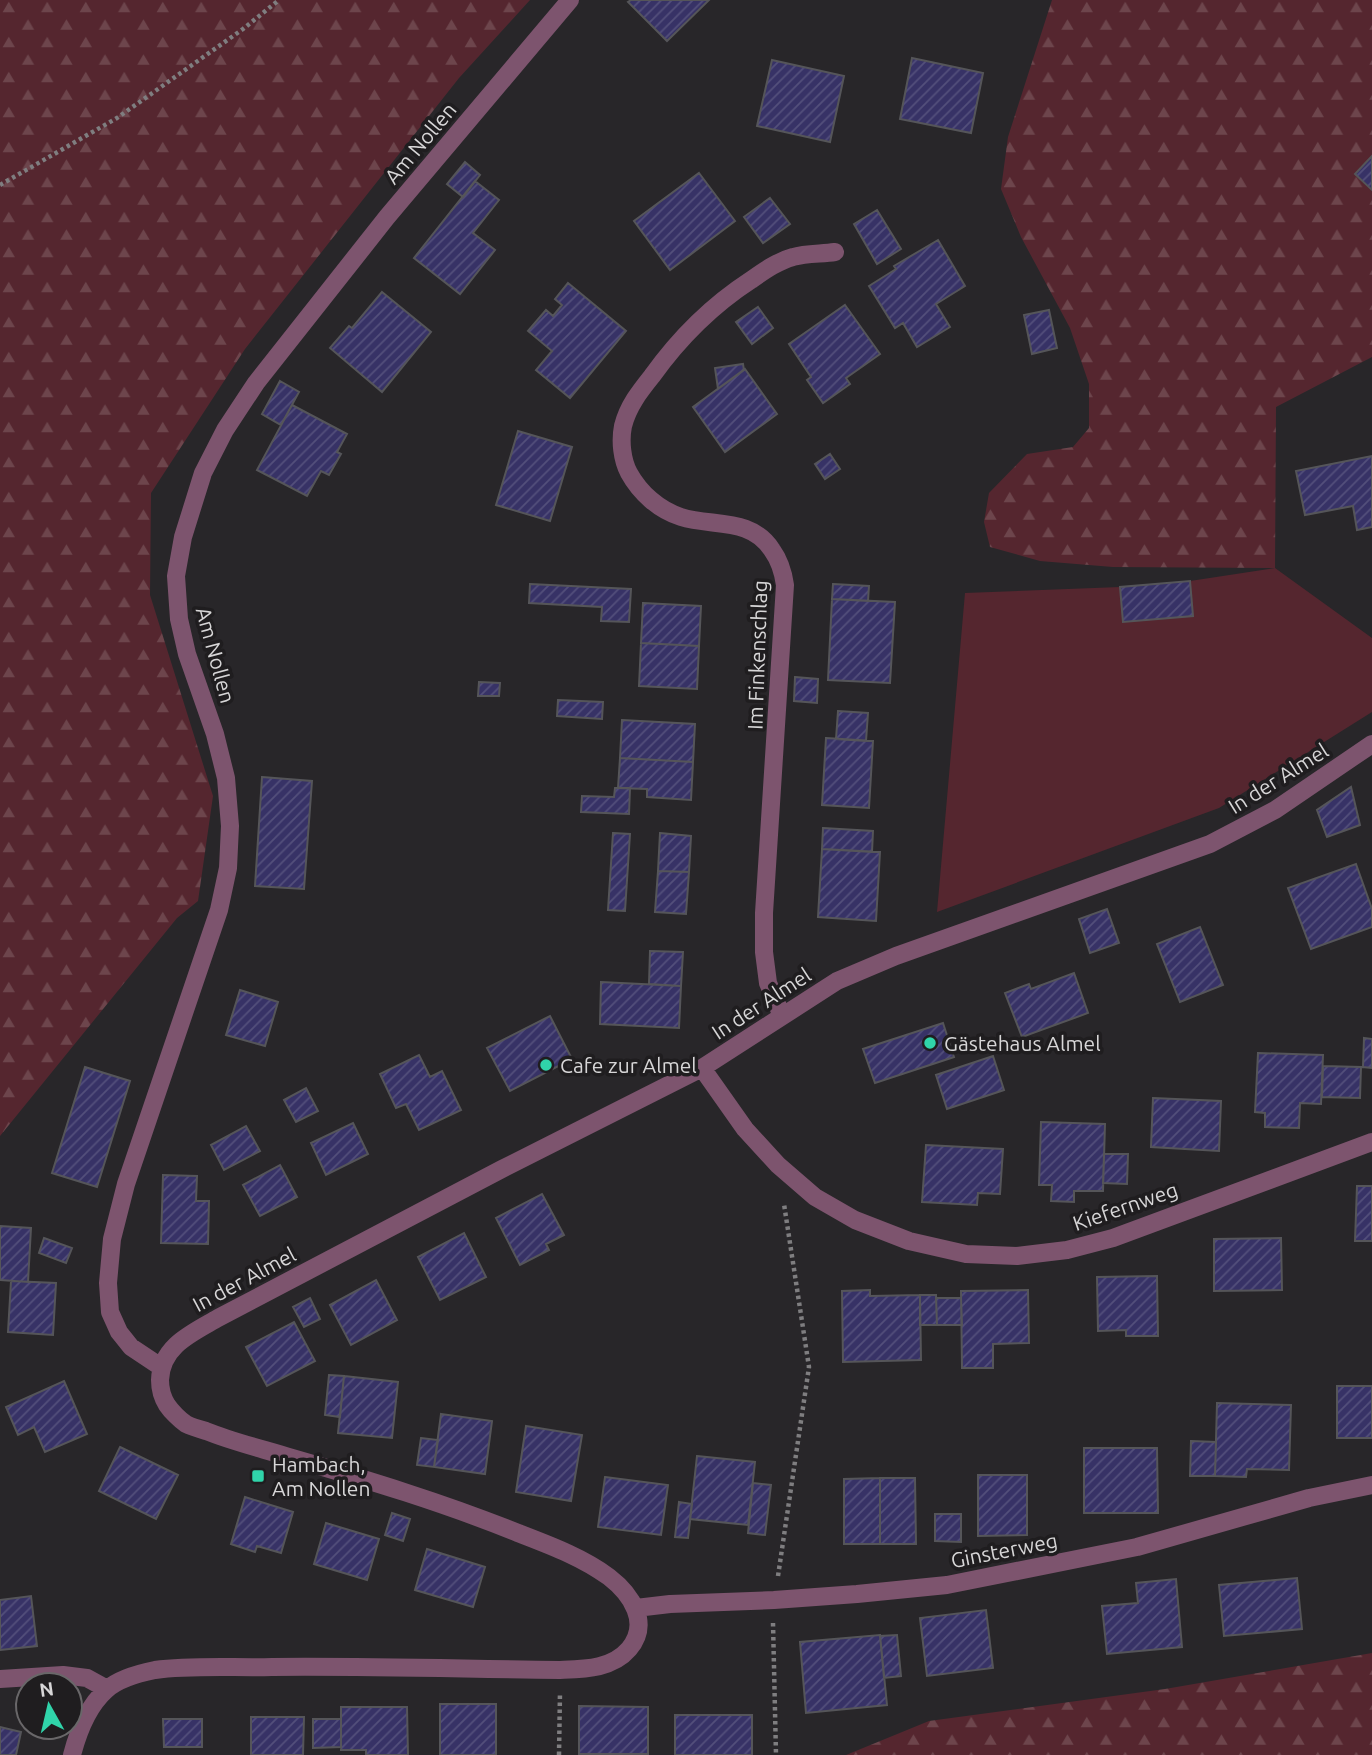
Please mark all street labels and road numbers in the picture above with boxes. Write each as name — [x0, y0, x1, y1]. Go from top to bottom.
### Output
street label: Am Nollen — [379, 98, 461, 188]
street label: Im Finkenschlag — [742, 580, 772, 730]
street label: Am Nollen — [192, 604, 240, 706]
street label: In der Almel — [1224, 738, 1332, 818]
street label: In der Almel — [707, 962, 815, 1044]
street label: Kiefernweg — [1069, 1177, 1181, 1235]
street label: In der Almel — [188, 1242, 300, 1316]
street label: Ginsterweg — [949, 1528, 1059, 1572]

